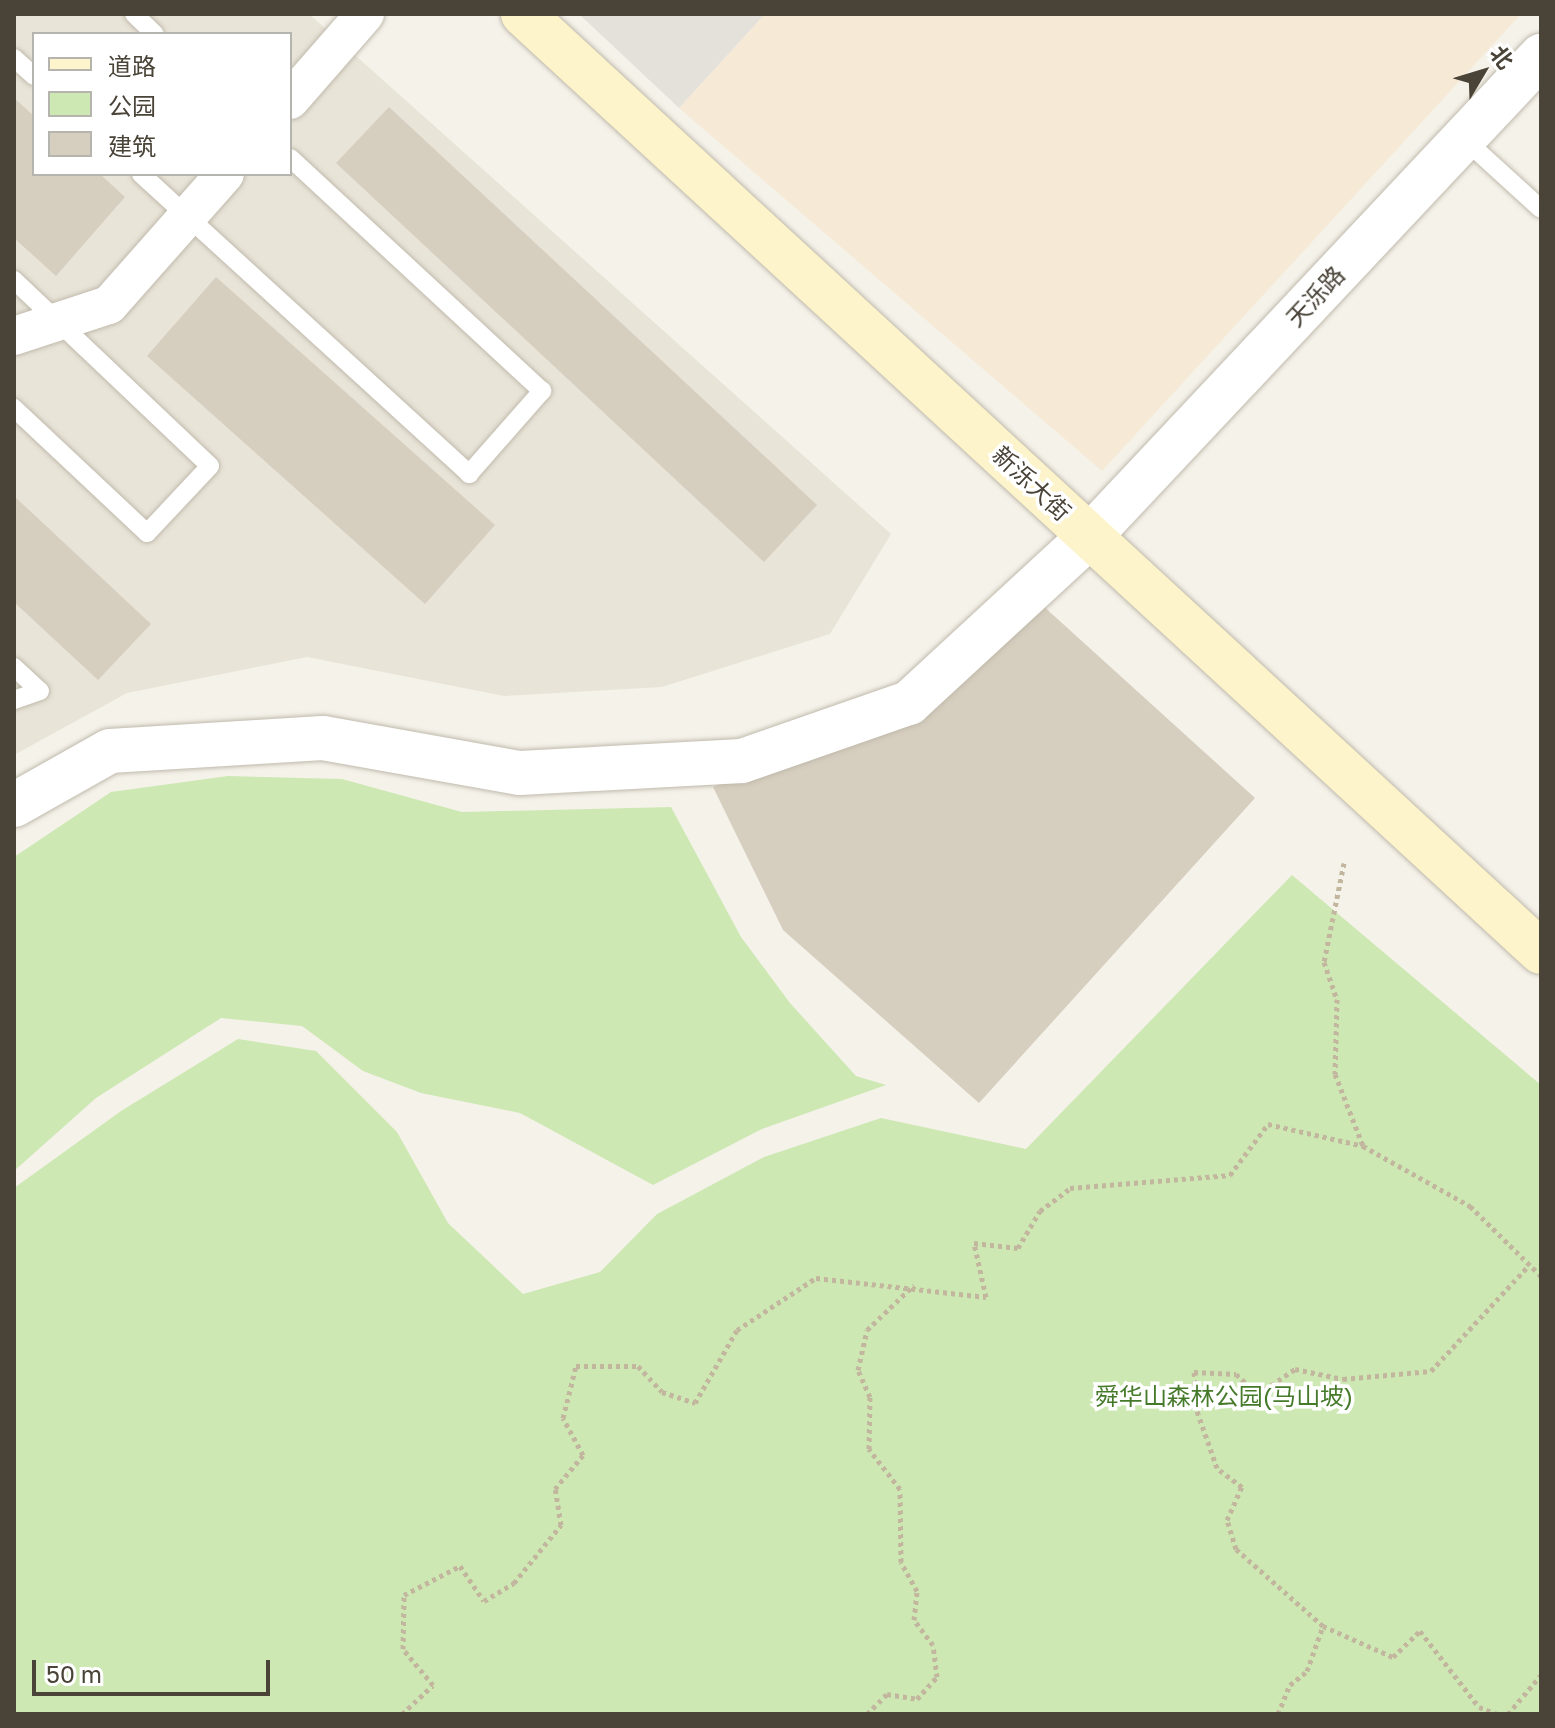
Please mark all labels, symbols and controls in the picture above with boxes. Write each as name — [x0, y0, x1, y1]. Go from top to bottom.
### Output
legend — [32, 32, 292, 176]
north arrow — [1443, 32, 1523, 112]
text: 北 — [1485, 40, 1520, 74]
text: 道路 — [108, 51, 156, 80]
text: 公园 — [108, 91, 156, 120]
text: 建筑 — [108, 131, 156, 160]
street label: 天泺路 — [1280, 260, 1350, 332]
street label: 新泺大街 — [987, 440, 1077, 526]
park label: 舜华山森林公园(马山坡) — [1095, 1382, 1353, 1410]
scale bar — [36, 1644, 274, 1694]
text: 50 m — [46, 1659, 102, 1688]

